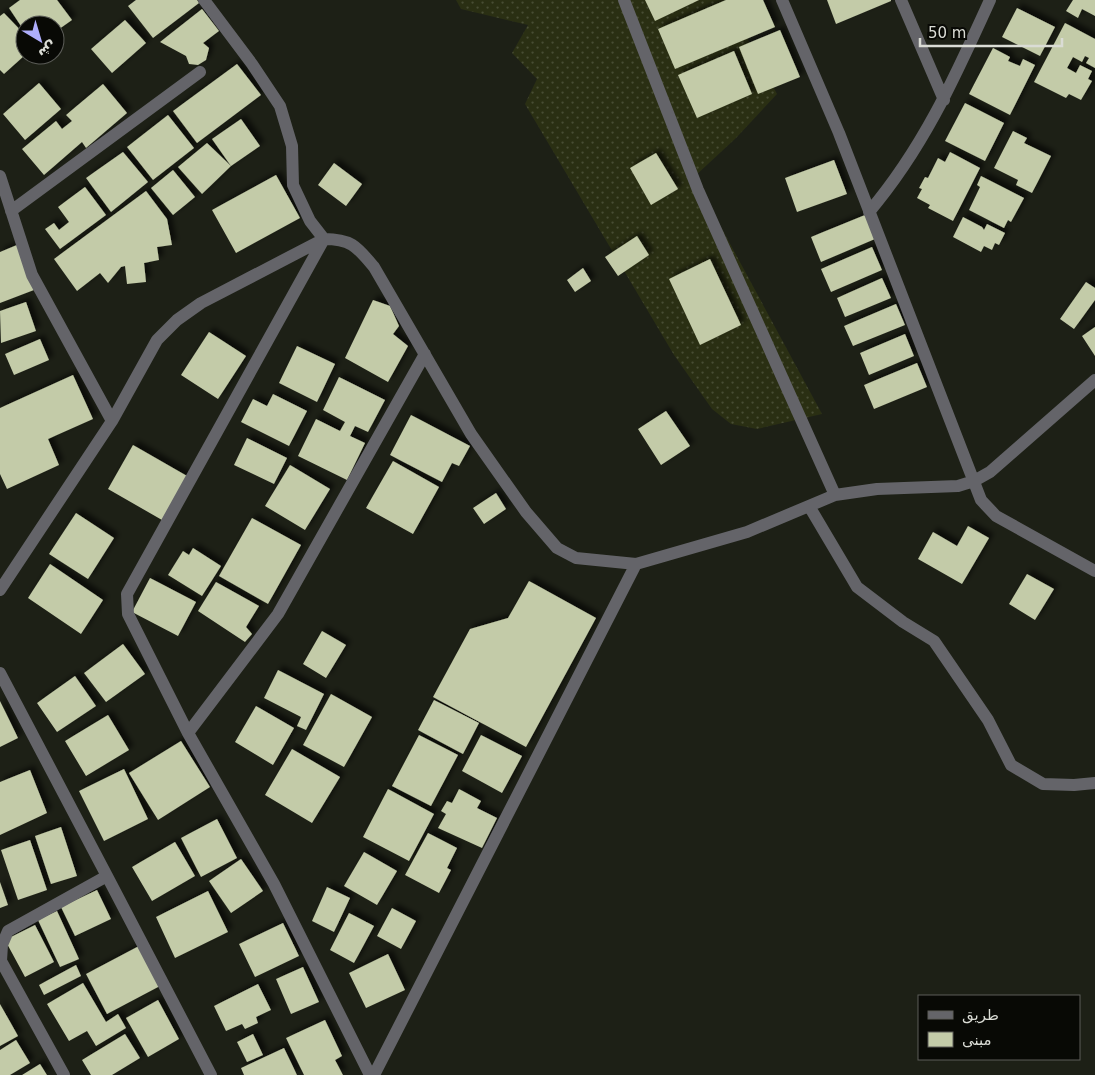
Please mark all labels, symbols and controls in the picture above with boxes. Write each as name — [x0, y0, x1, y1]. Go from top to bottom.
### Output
north arrow — [15, 15, 65, 65]
scale bar — [920, 15, 1062, 47]
text: 50 m — [928, 24, 966, 42]
text: ش — [35, 38, 61, 62]
legend — [918, 995, 1080, 1060]
text: طريق — [962, 1006, 999, 1024]
text: مبنى — [962, 1031, 992, 1049]

